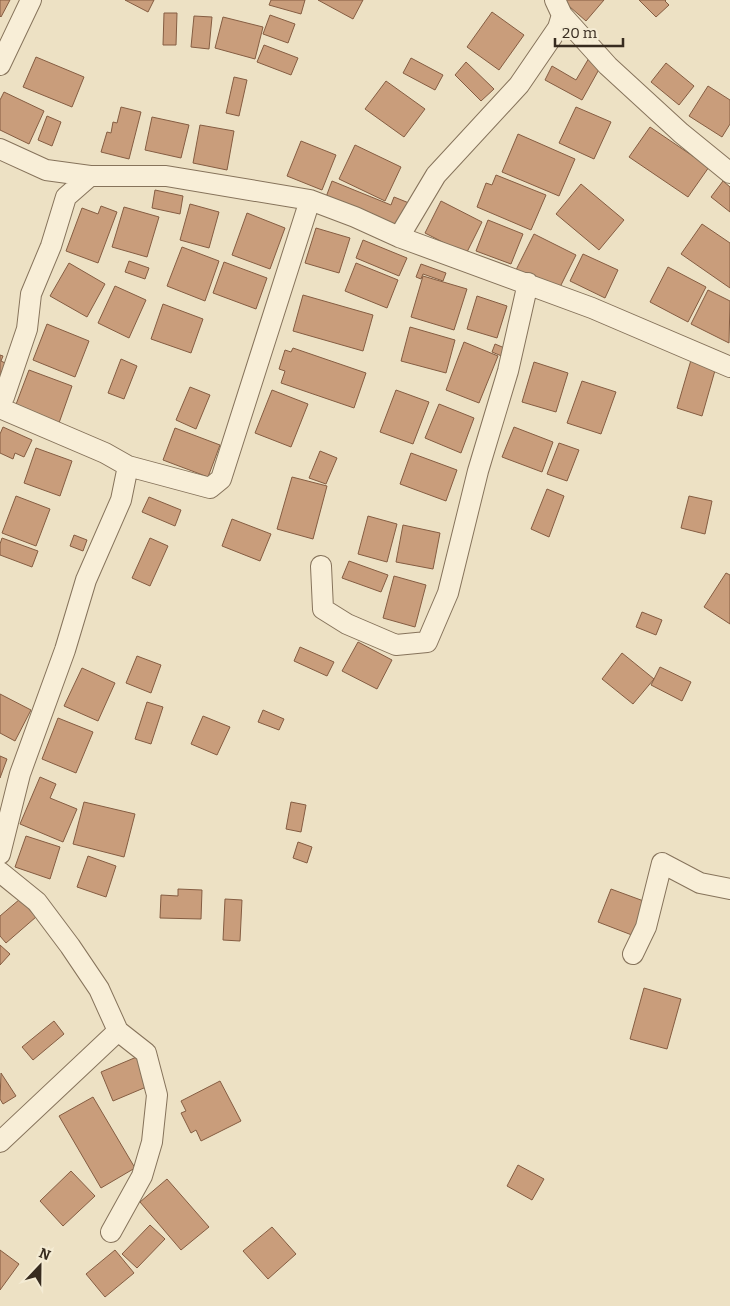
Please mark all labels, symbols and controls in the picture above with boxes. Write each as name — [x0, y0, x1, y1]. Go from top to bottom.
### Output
scale bar — [555, 15, 622, 47]
text: 20 m — [562, 24, 598, 42]
north arrow — [15, 1241, 65, 1291]
text: N — [36, 1245, 53, 1264]

